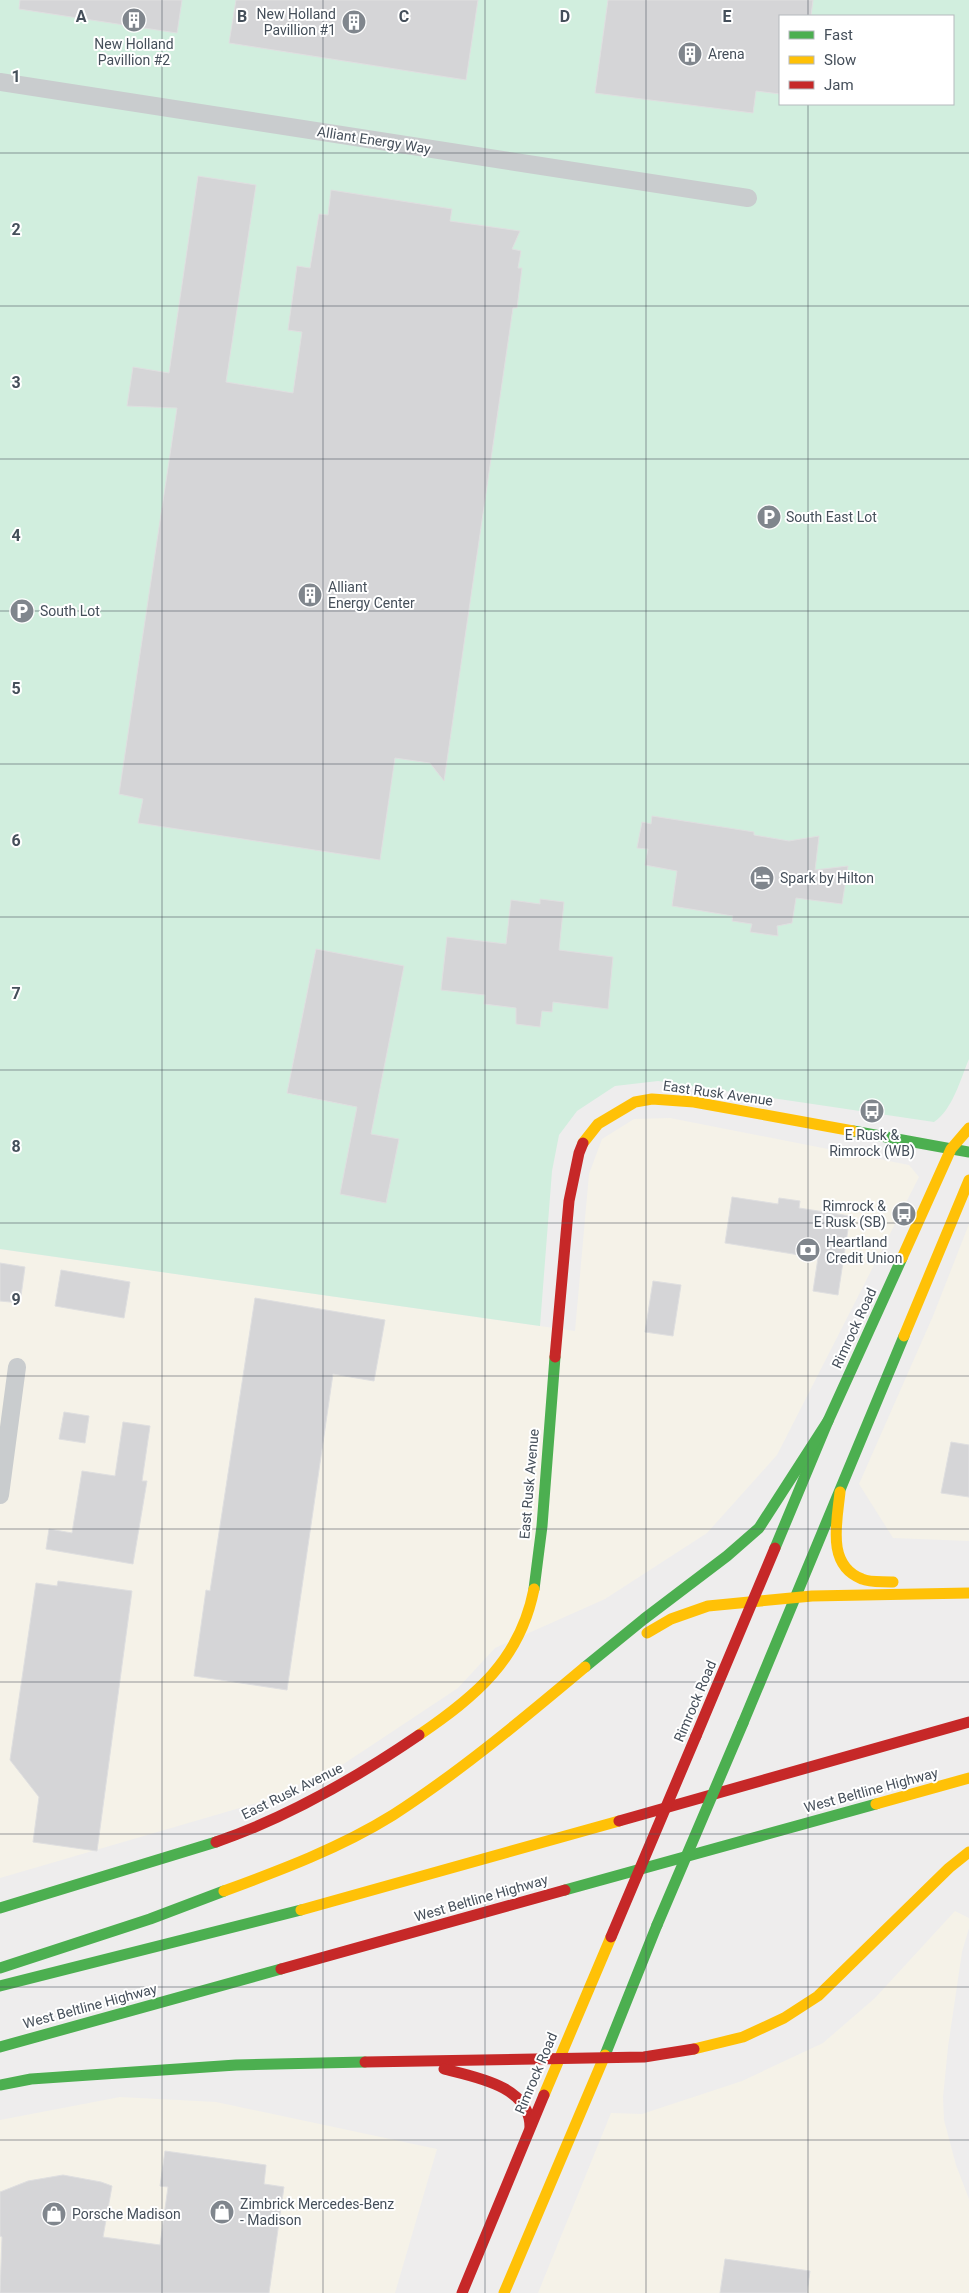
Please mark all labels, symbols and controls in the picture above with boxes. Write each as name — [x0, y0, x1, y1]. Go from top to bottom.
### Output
place label: New Holland Pavillion #1 — [257, 6, 336, 38]
text: A — [76, 7, 87, 26]
building icon: New Holland Pavillion #2 — [121, 7, 147, 33]
text: B — [237, 7, 247, 26]
text: C — [399, 7, 409, 26]
text: D — [560, 7, 570, 26]
text: E — [723, 7, 732, 26]
building icon: New Holland Pavillion #1 — [341, 9, 367, 35]
legend — [779, 15, 954, 105]
text: Fast — [824, 26, 853, 44]
place label: New Holland Pavillion #2 — [94, 36, 174, 68]
building icon: Arena — [677, 41, 703, 67]
place label: Arena — [708, 46, 745, 62]
text: Slow — [824, 51, 856, 69]
text: 1 — [11, 67, 21, 86]
text: Jam — [824, 76, 854, 94]
street label: Alliant Energy Way — [316, 123, 432, 157]
text: 2 — [11, 220, 21, 239]
text: 3 — [11, 373, 21, 392]
parking icon: South East Lot — [756, 504, 782, 530]
place label: South East Lot — [786, 509, 877, 525]
text: 4 — [11, 526, 21, 545]
place label: Alliant Energy Center — [328, 579, 415, 611]
building icon: Alliant Energy Center — [297, 582, 323, 608]
parking icon: South Lot — [9, 598, 35, 624]
place label: South Lot — [40, 603, 100, 619]
text: 5 — [11, 679, 21, 698]
text: 6 — [11, 831, 21, 850]
hotel icon: Spark by Hilton — [749, 865, 775, 891]
place label: Spark by Hilton — [780, 870, 874, 886]
text: 7 — [11, 984, 21, 1003]
street label: East Rusk Avenue — [662, 1077, 774, 1109]
bus stop icon: E Rusk & Rimrock (WB) — [859, 1098, 885, 1124]
place label: E Rusk & Rimrock (WB) — [829, 1127, 915, 1160]
text: 8 — [11, 1137, 21, 1156]
place label: Rimrock & E Rusk (SB) — [814, 1198, 886, 1231]
bus stop icon: Rimrock & E Rusk (SB) — [891, 1201, 917, 1227]
place label: Heartland Credit Union — [826, 1234, 902, 1266]
bank icon: Heartland Credit Union — [795, 1237, 821, 1263]
street label: Rimrock Road — [828, 1285, 880, 1371]
text: 9 — [11, 1290, 21, 1309]
street label: East Rusk Avenue — [516, 1428, 542, 1540]
street label: Rimrock Road — [671, 1658, 719, 1744]
street label: East Rusk Avenue — [239, 1760, 345, 1822]
street label: West Beltline Highway — [802, 1764, 940, 1816]
street label: West Beltline Highway — [412, 1871, 550, 1925]
street label: West Beltline Highway — [21, 1980, 159, 2032]
street label: Rimrock Road — [512, 2030, 560, 2116]
place label: Zimbrick Mercedes-Benz - Madison — [240, 2196, 394, 2228]
shop icon: Zimbrick Mercedes-Benz - Madison — [209, 2199, 235, 2225]
shop icon: Porsche Madison — [41, 2201, 67, 2227]
place label: Porsche Madison — [72, 2206, 181, 2222]

